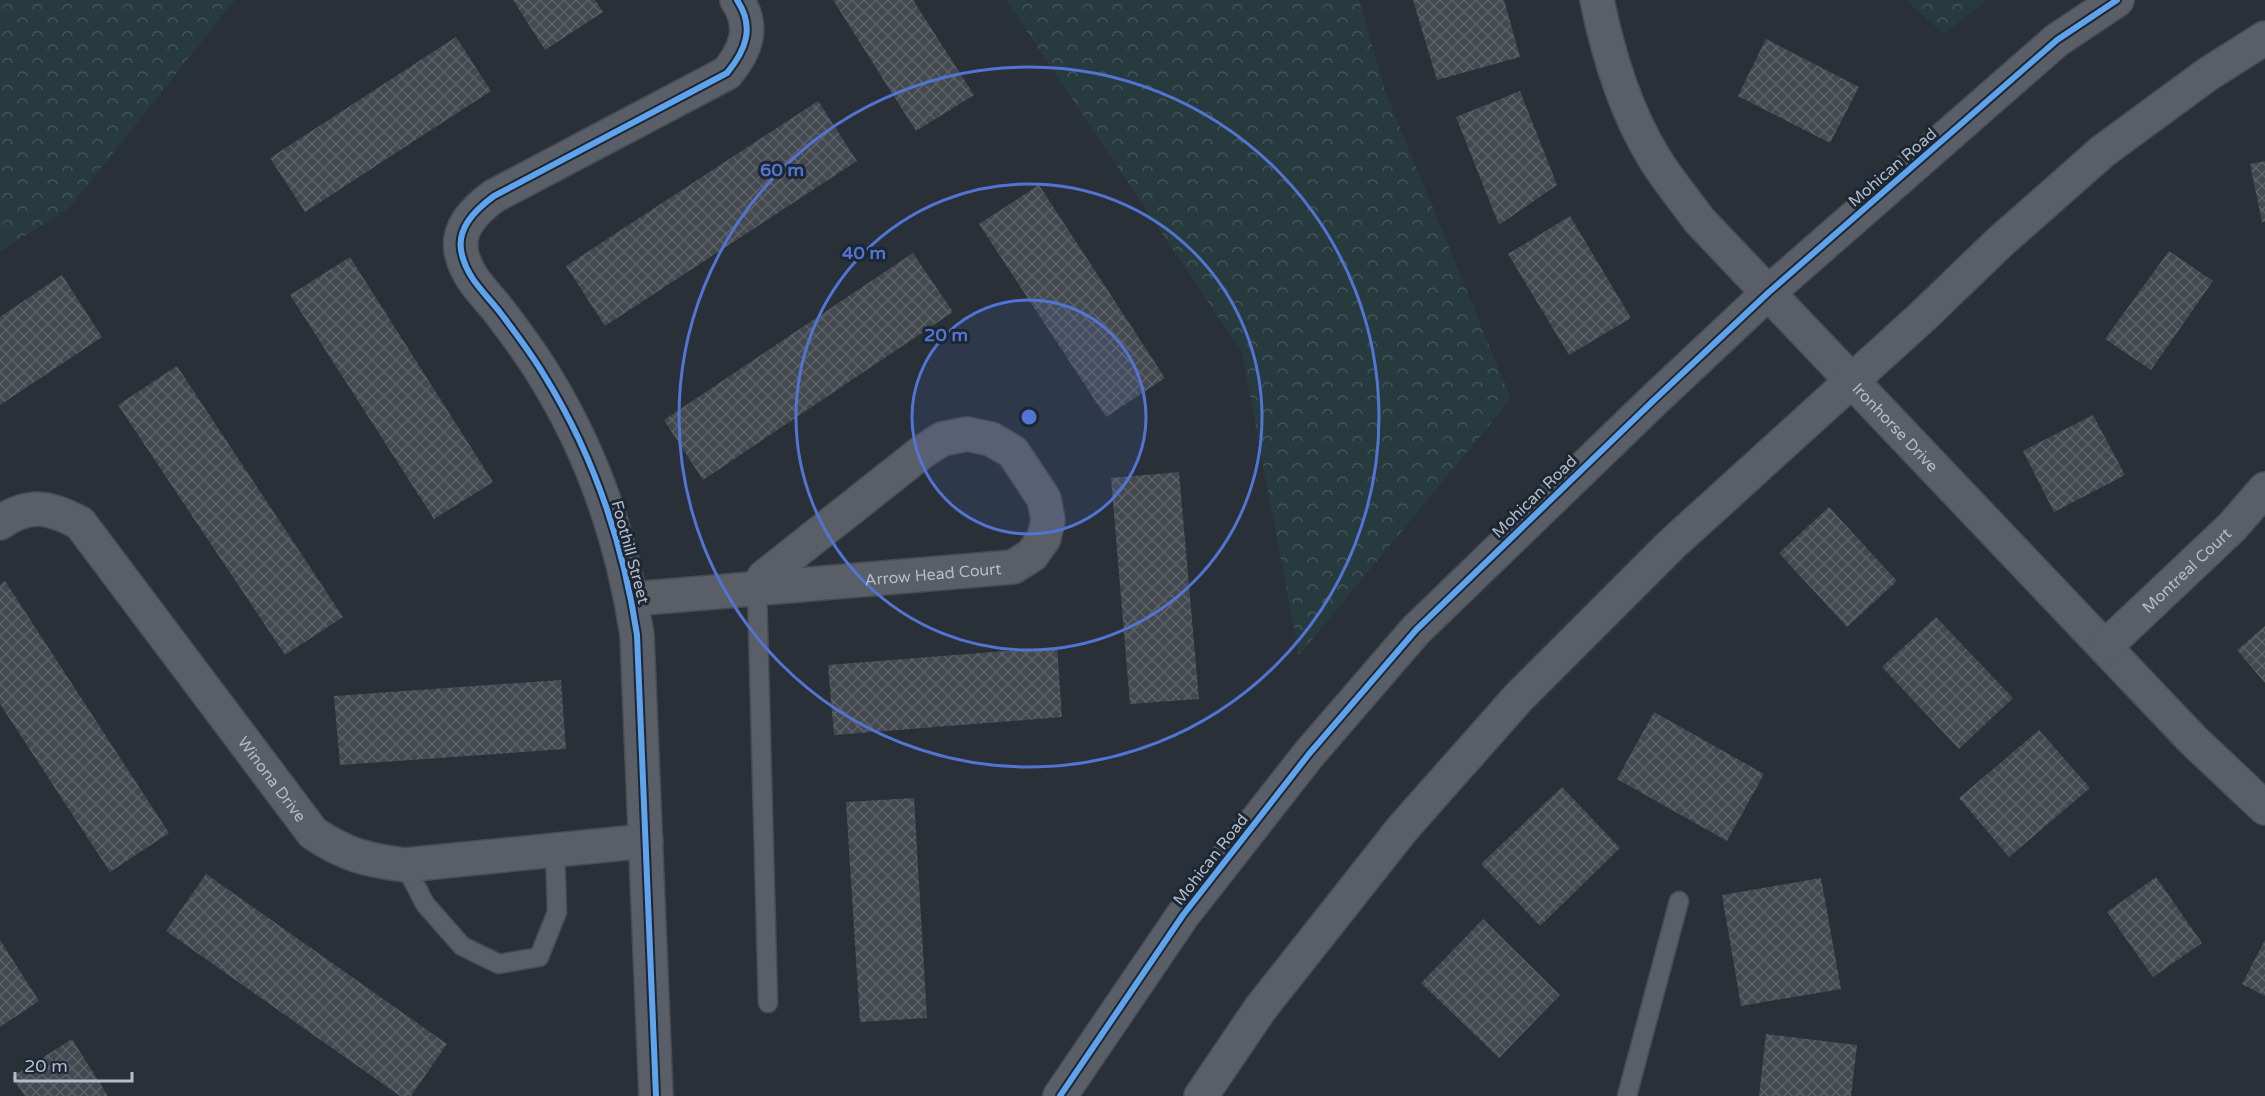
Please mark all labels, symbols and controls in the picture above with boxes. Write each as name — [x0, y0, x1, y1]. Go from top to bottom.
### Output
street label: Mohican Road — [1844, 124, 1941, 211]
text: 60 m — [760, 159, 804, 181]
text: 40 m — [842, 242, 886, 264]
text: 20 m — [924, 324, 968, 346]
street label: Ironhorse Drive — [1848, 379, 1942, 477]
centre of rings — [1019, 407, 1039, 427]
street label: Mohican Road — [1488, 451, 1581, 542]
street label: Foothill Street — [607, 498, 653, 606]
street label: Montreal Court — [2138, 524, 2236, 618]
street label: Arrow Head Court — [864, 559, 1002, 590]
street label: Winona Drive — [233, 733, 310, 826]
street label: Mohican Road — [1169, 810, 1253, 909]
scale bar — [15, 1045, 132, 1083]
text: 20 m — [24, 1055, 68, 1077]

